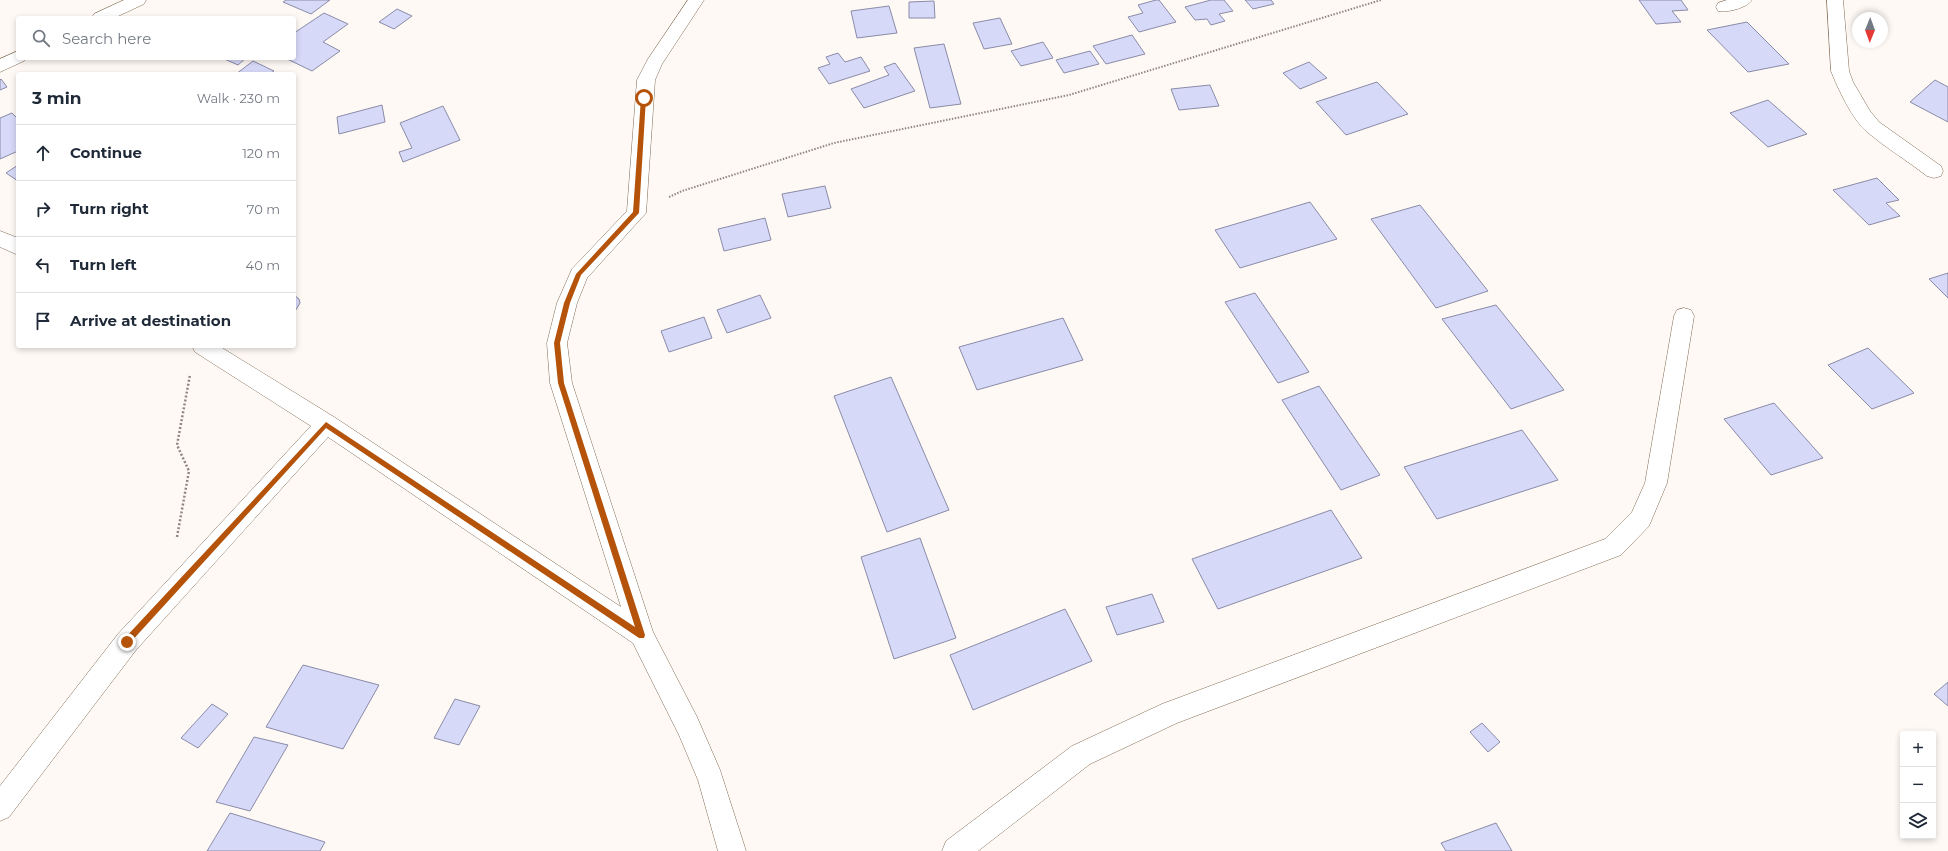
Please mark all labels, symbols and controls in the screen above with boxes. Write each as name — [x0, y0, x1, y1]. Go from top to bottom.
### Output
north arrow — [1852, 12, 1888, 48]
search box — [16, 16, 296, 60]
icon: search — [30, 27, 52, 49]
text: Search here — [62, 29, 151, 48]
text: 3 min — [32, 88, 82, 108]
route start — [635, 89, 653, 107]
text: Walk · 230 m — [197, 90, 280, 106]
icon: ahead — [32, 142, 54, 164]
text: Continue — [70, 143, 142, 162]
text: 120 m — [242, 145, 280, 161]
icon: right — [32, 198, 54, 220]
text: Turn right — [70, 199, 149, 218]
text: 70 m — [247, 201, 280, 217]
icon: left — [32, 254, 54, 276]
text: Turn left — [70, 255, 137, 274]
text: 40 m — [246, 257, 280, 273]
icon: arrive — [32, 310, 54, 332]
text: Arrive at destination — [70, 311, 231, 330]
route end — [118, 633, 136, 651]
map controls — [1900, 731, 1936, 839]
button: + — [1900, 731, 1936, 767]
button: − — [1900, 767, 1936, 803]
button: layers — [1900, 803, 1936, 839]

